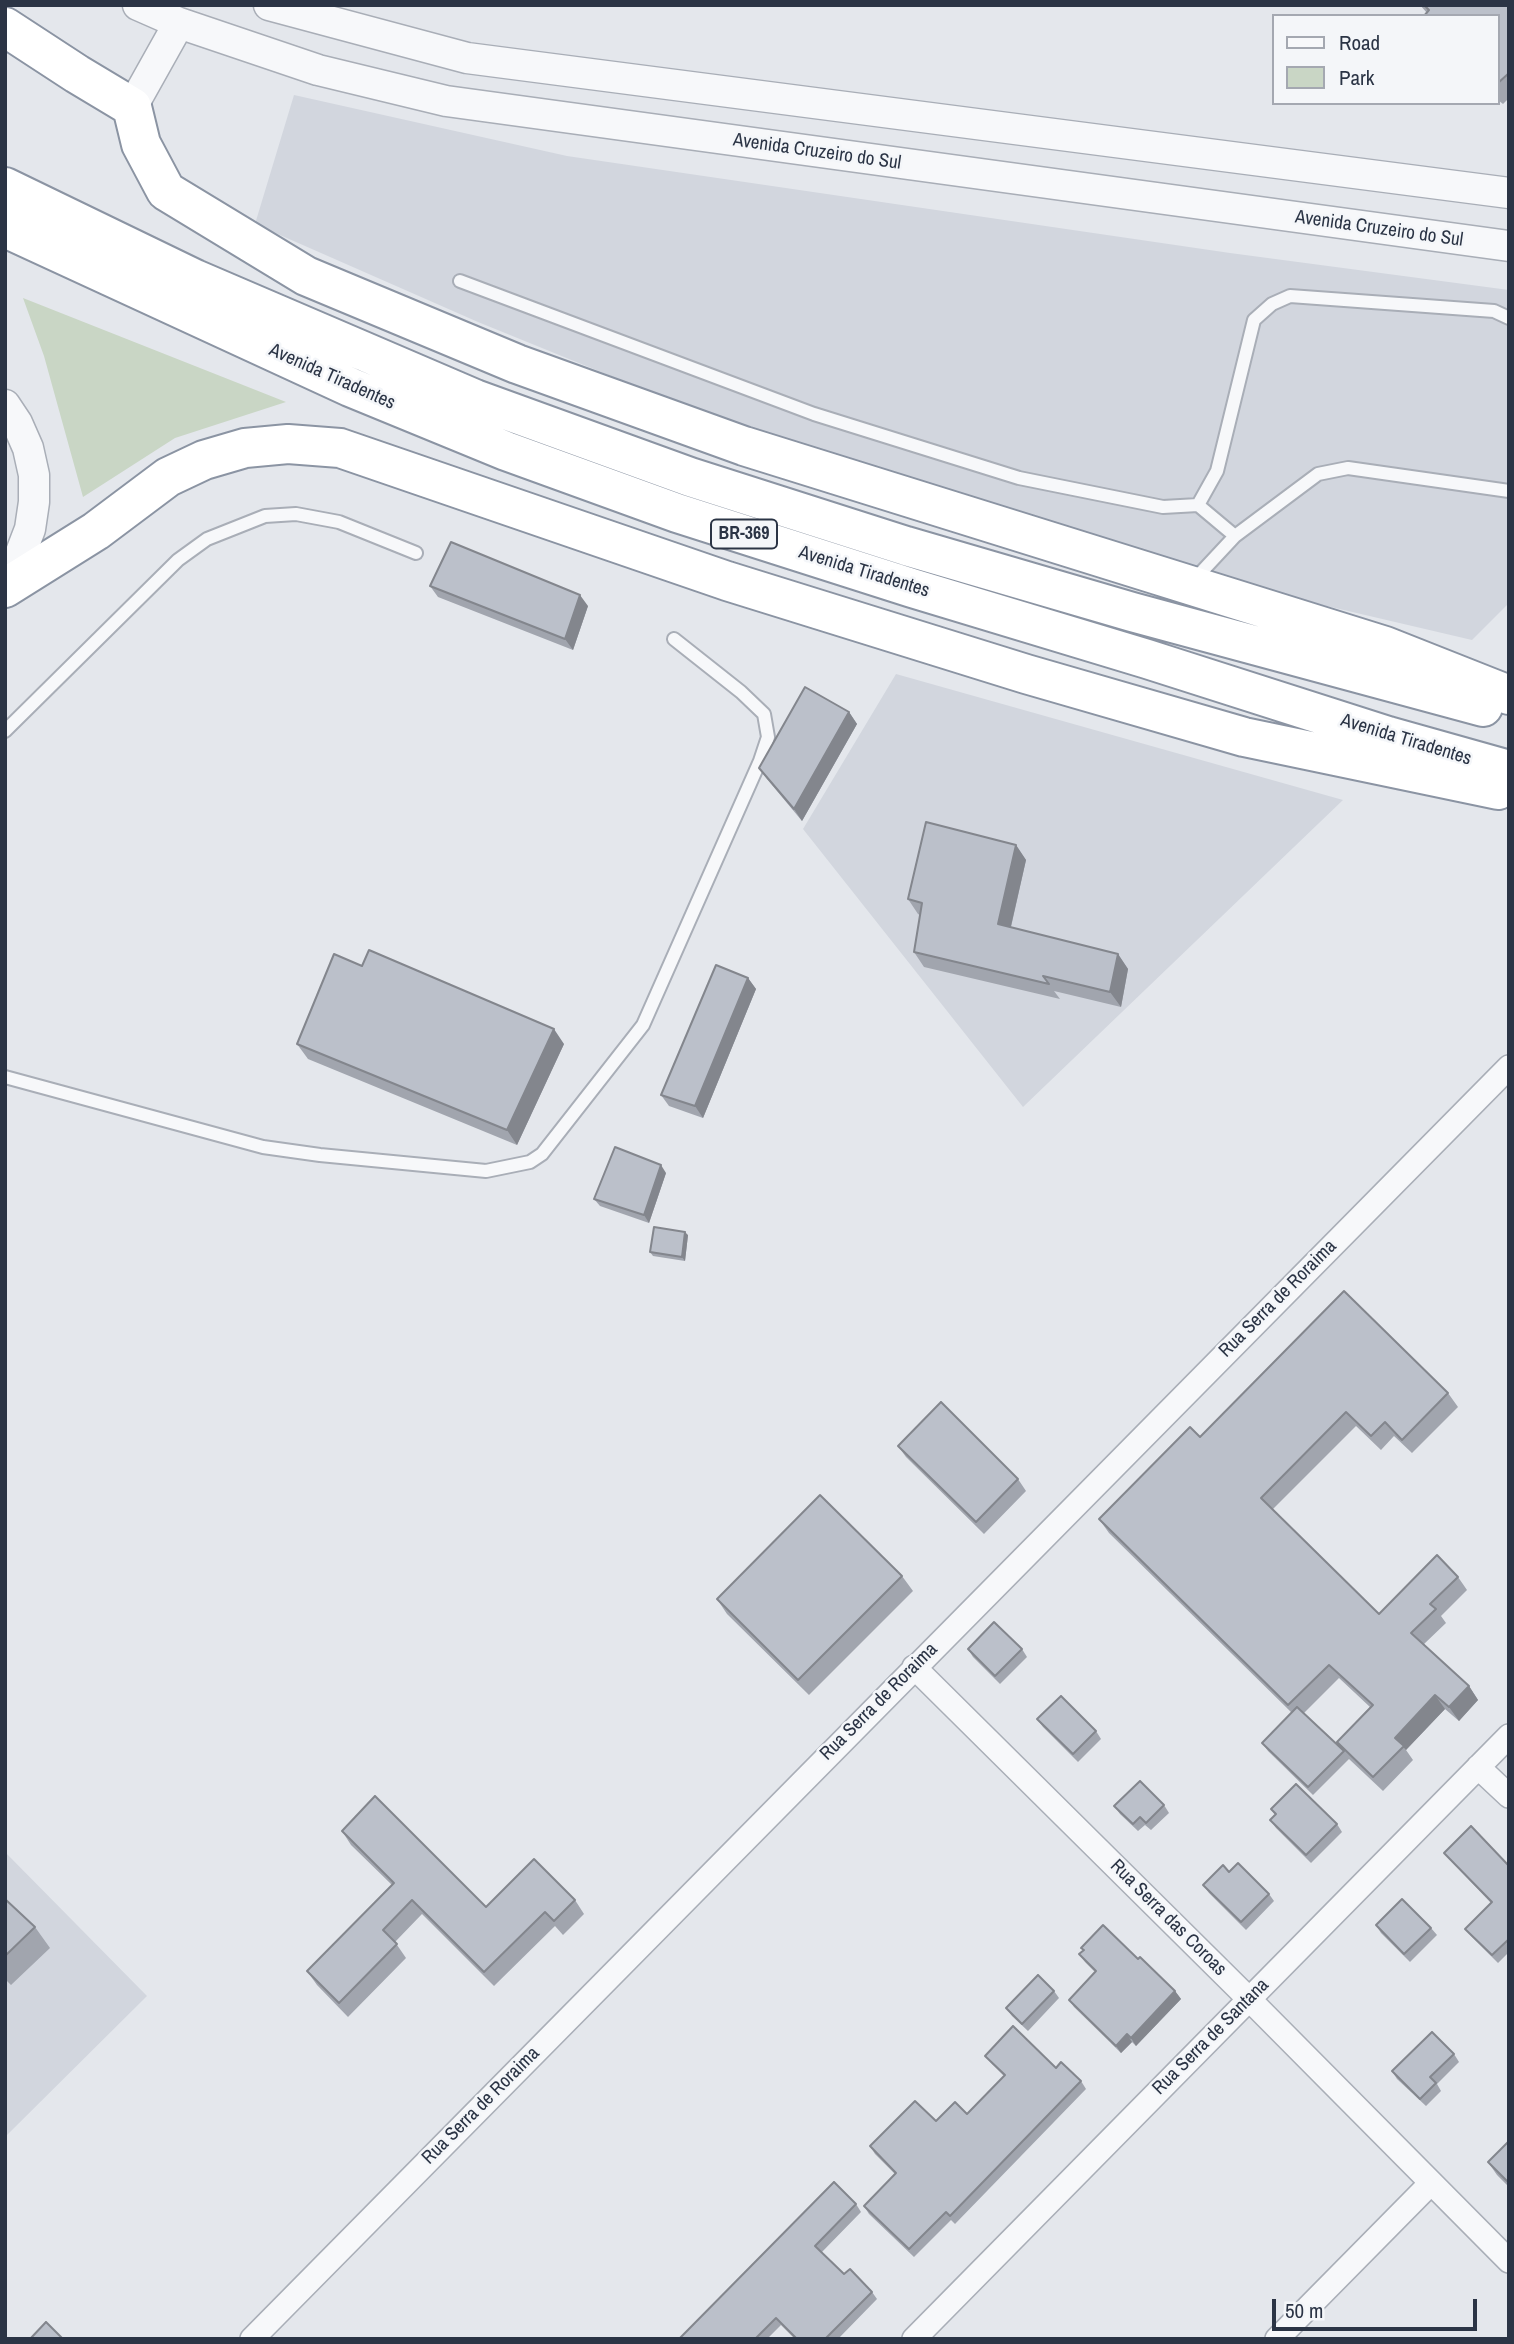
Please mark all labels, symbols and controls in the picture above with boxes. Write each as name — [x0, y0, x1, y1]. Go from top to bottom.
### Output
legend — [1272, 14, 1500, 105]
text: Road — [1339, 28, 1380, 57]
text: Park — [1339, 63, 1374, 92]
street label: Avenida Cruzeiro do Sul — [731, 129, 903, 175]
street label: Avenida Cruzeiro do Sul — [1293, 206, 1465, 252]
street label: Avenida Tiradentes — [266, 339, 398, 415]
road number: BR-369 — [711, 520, 777, 548]
street label: Avenida Tiradentes — [796, 541, 932, 603]
street label: Avenida Tiradentes — [1338, 709, 1474, 771]
street label: Rua Serra de Roraima — [1215, 1236, 1341, 1362]
street label: Rua Serra de Roraima — [816, 1639, 942, 1765]
street label: Rua Serra das Coroas — [1105, 1855, 1231, 1981]
street label: Rua Serra de Santana — [1148, 1974, 1274, 2100]
street label: Rua Serra de Roraima — [418, 2043, 544, 2169]
scale bar — [1276, 2284, 1481, 2328]
text: 50 m — [1285, 2296, 1323, 2325]

